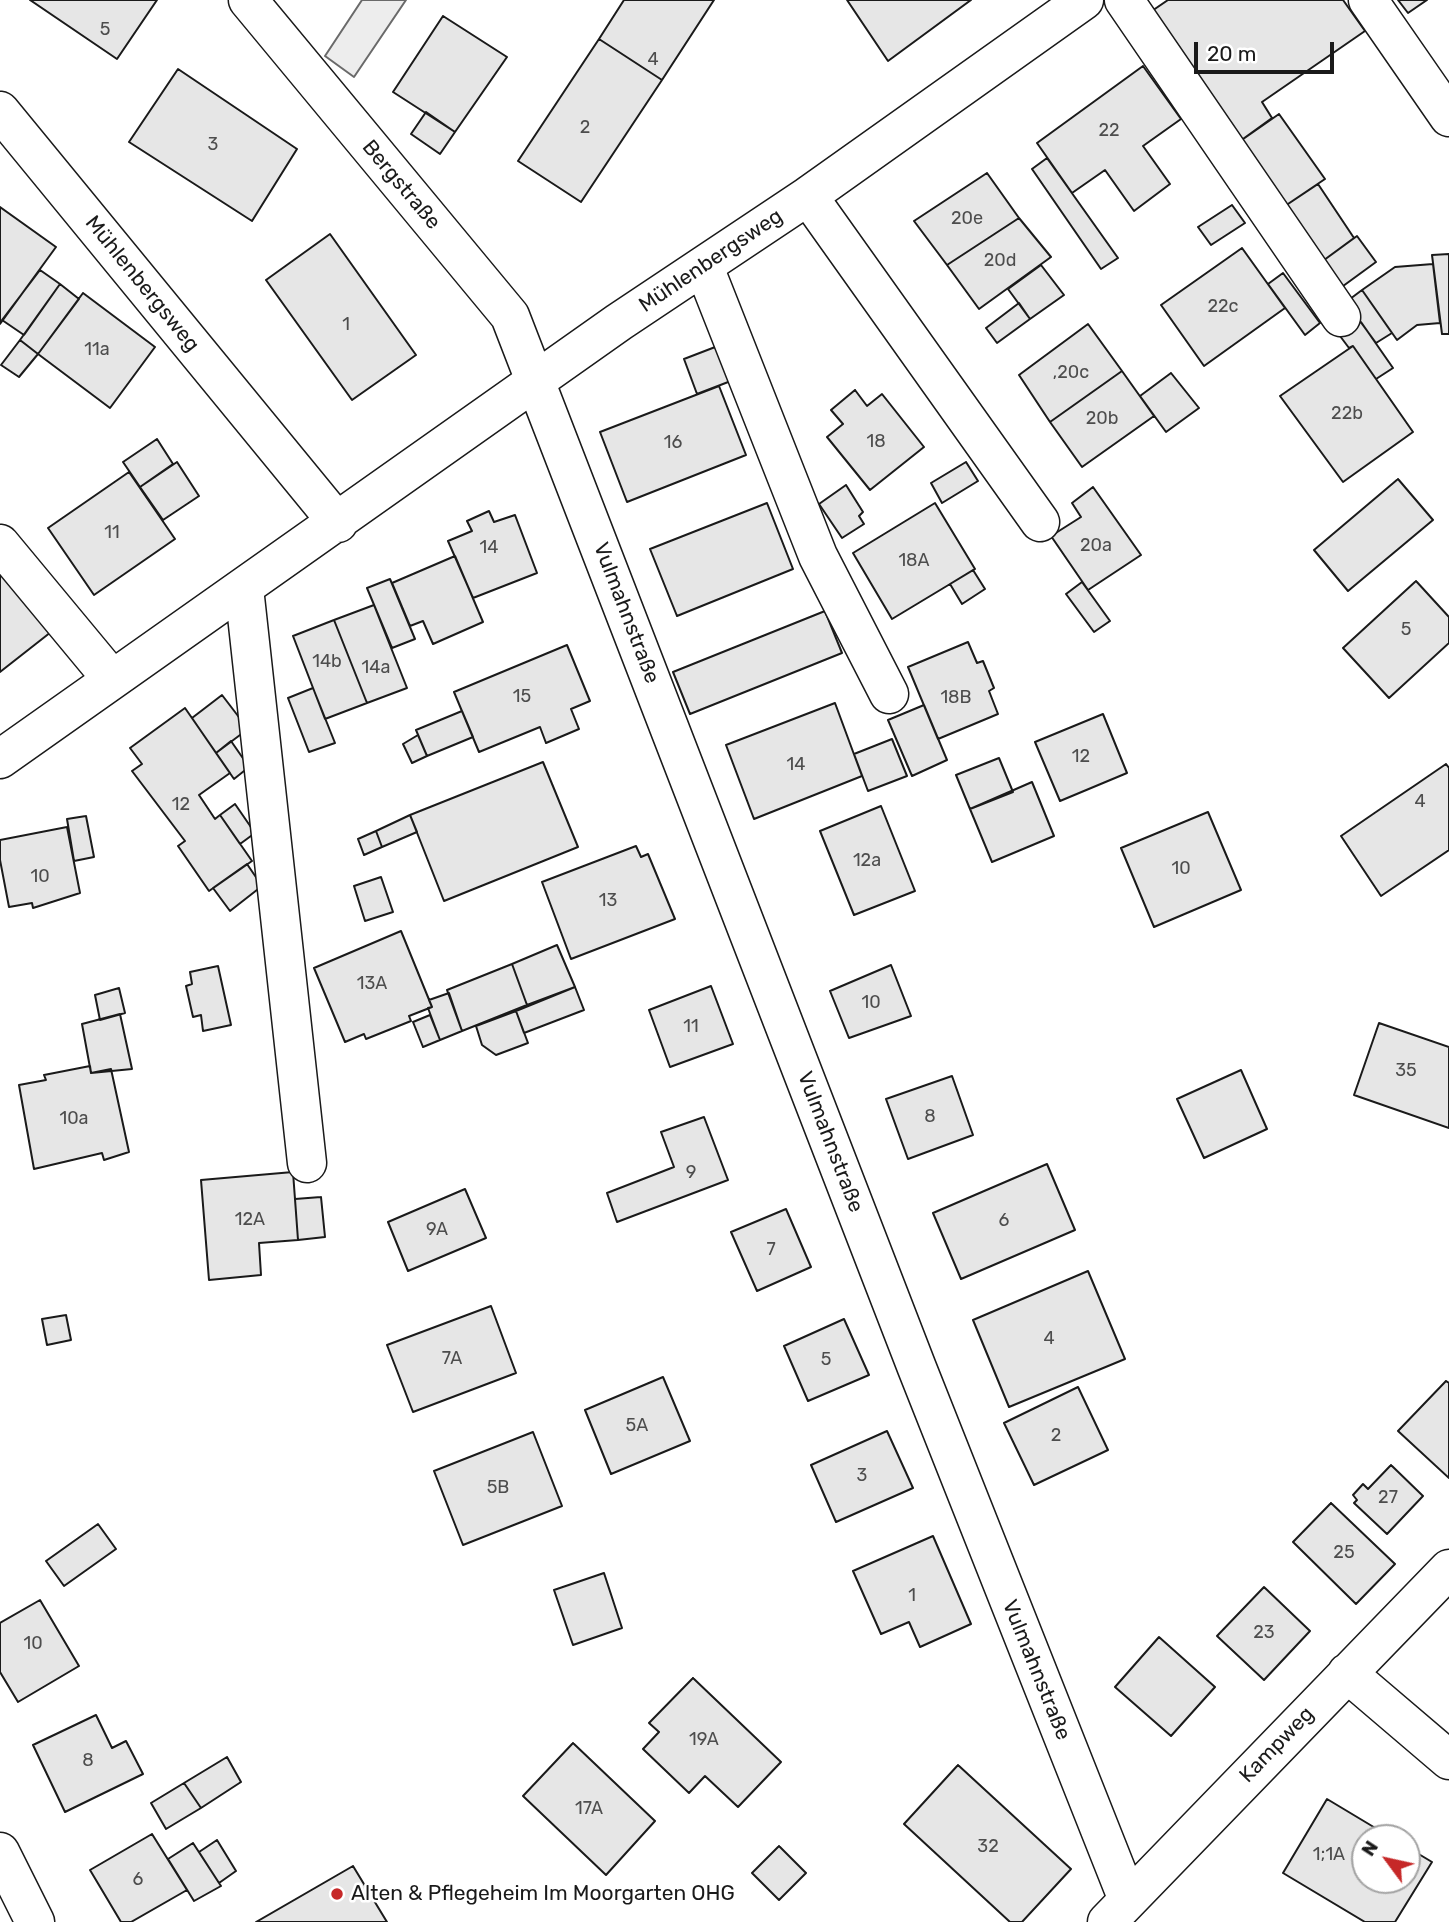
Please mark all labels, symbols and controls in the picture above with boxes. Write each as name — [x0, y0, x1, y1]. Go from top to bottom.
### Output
house number: 5 — [100, 19, 110, 41]
scale bar — [1197, 28, 1337, 72]
text: 20 m — [1207, 41, 1256, 66]
house number: 4 — [647, 49, 659, 71]
house number: 2 — [580, 117, 590, 139]
house number: 22 — [1098, 120, 1120, 142]
house number: 3 — [208, 134, 218, 156]
street label: Bergstraße — [356, 135, 446, 235]
street label: Mühlenbergsweg — [635, 204, 787, 318]
house number: 20e — [951, 208, 983, 230]
street label: Mühlenbergsweg — [79, 211, 205, 357]
house number: 20d — [984, 250, 1016, 272]
house number: 22c — [1207, 296, 1239, 318]
house number: 1 — [342, 314, 350, 336]
house number: 11a — [84, 339, 110, 361]
house number: ,20c — [1053, 362, 1089, 384]
house number: 22b — [1331, 403, 1363, 425]
house number: 20b — [1086, 408, 1118, 430]
house number: 18 — [866, 431, 886, 453]
house number: 16 — [664, 432, 682, 454]
house number: 11 — [104, 522, 120, 544]
house number: 20a — [1080, 535, 1112, 557]
house number: 14 — [480, 537, 498, 559]
street label: Vulmahnstraße — [588, 539, 664, 687]
house number: 18A — [898, 550, 930, 572]
house number: 5 — [1401, 619, 1411, 641]
house number: 14b — [312, 651, 342, 673]
house number: 14a — [362, 657, 390, 679]
house number: 15 — [513, 686, 531, 708]
house number: 18B — [940, 687, 972, 709]
house number: 12 — [1072, 746, 1090, 768]
house number: 14 — [787, 754, 805, 776]
house number: 4 — [1414, 791, 1426, 813]
house number: 12 — [172, 794, 190, 816]
house number: 12a — [853, 850, 881, 872]
house number: 10 — [1171, 858, 1191, 880]
house number: 10 — [30, 866, 50, 888]
house number: 13 — [599, 890, 617, 912]
house number: 13A — [357, 973, 387, 995]
house number: 10 — [861, 992, 881, 1014]
house number: 11 — [683, 1016, 699, 1038]
house number: 35 — [1395, 1060, 1417, 1082]
street label: Vulmahnstraße — [792, 1068, 868, 1216]
house number: 8 — [924, 1106, 936, 1128]
house number: 10a — [59, 1108, 89, 1130]
house number: 9 — [686, 1162, 696, 1184]
house number: 12A — [235, 1209, 265, 1231]
house number: 6 — [999, 1210, 1009, 1232]
house number: 9A — [426, 1219, 448, 1241]
house number: 7 — [766, 1239, 776, 1261]
house number: 4 — [1043, 1328, 1055, 1350]
house number: 7A — [442, 1348, 462, 1370]
house number: 5 — [821, 1349, 831, 1371]
house number: 5A — [626, 1415, 648, 1437]
house number: 2 — [1051, 1425, 1061, 1447]
house number: 3 — [857, 1465, 867, 1487]
house number: 5B — [487, 1477, 509, 1499]
house number: 27 — [1378, 1487, 1398, 1509]
house number: 25 — [1333, 1542, 1355, 1564]
house number: 1 — [908, 1585, 916, 1607]
street label: Vulmahnstraße — [996, 1596, 1076, 1744]
house number: 23 — [1253, 1622, 1275, 1644]
house number: 10 — [23, 1633, 43, 1655]
street label: Kampweg — [1235, 1702, 1319, 1788]
house number: 19A — [689, 1729, 719, 1751]
house number: 8 — [82, 1750, 94, 1772]
house number: 17A — [575, 1798, 603, 1820]
north arrow — [1351, 1824, 1421, 1894]
house number: 32 — [977, 1836, 999, 1858]
text: N — [1356, 1836, 1383, 1860]
house number: 1;1A — [1313, 1844, 1345, 1866]
house number: 6 — [133, 1869, 143, 1891]
place label: Alten & Pflegeheim Im Moorgarten OHG — [351, 1881, 735, 1907]
marker: Alten & Pflegeheim Im Moorgarten OHG — [329, 1886, 345, 1902]

